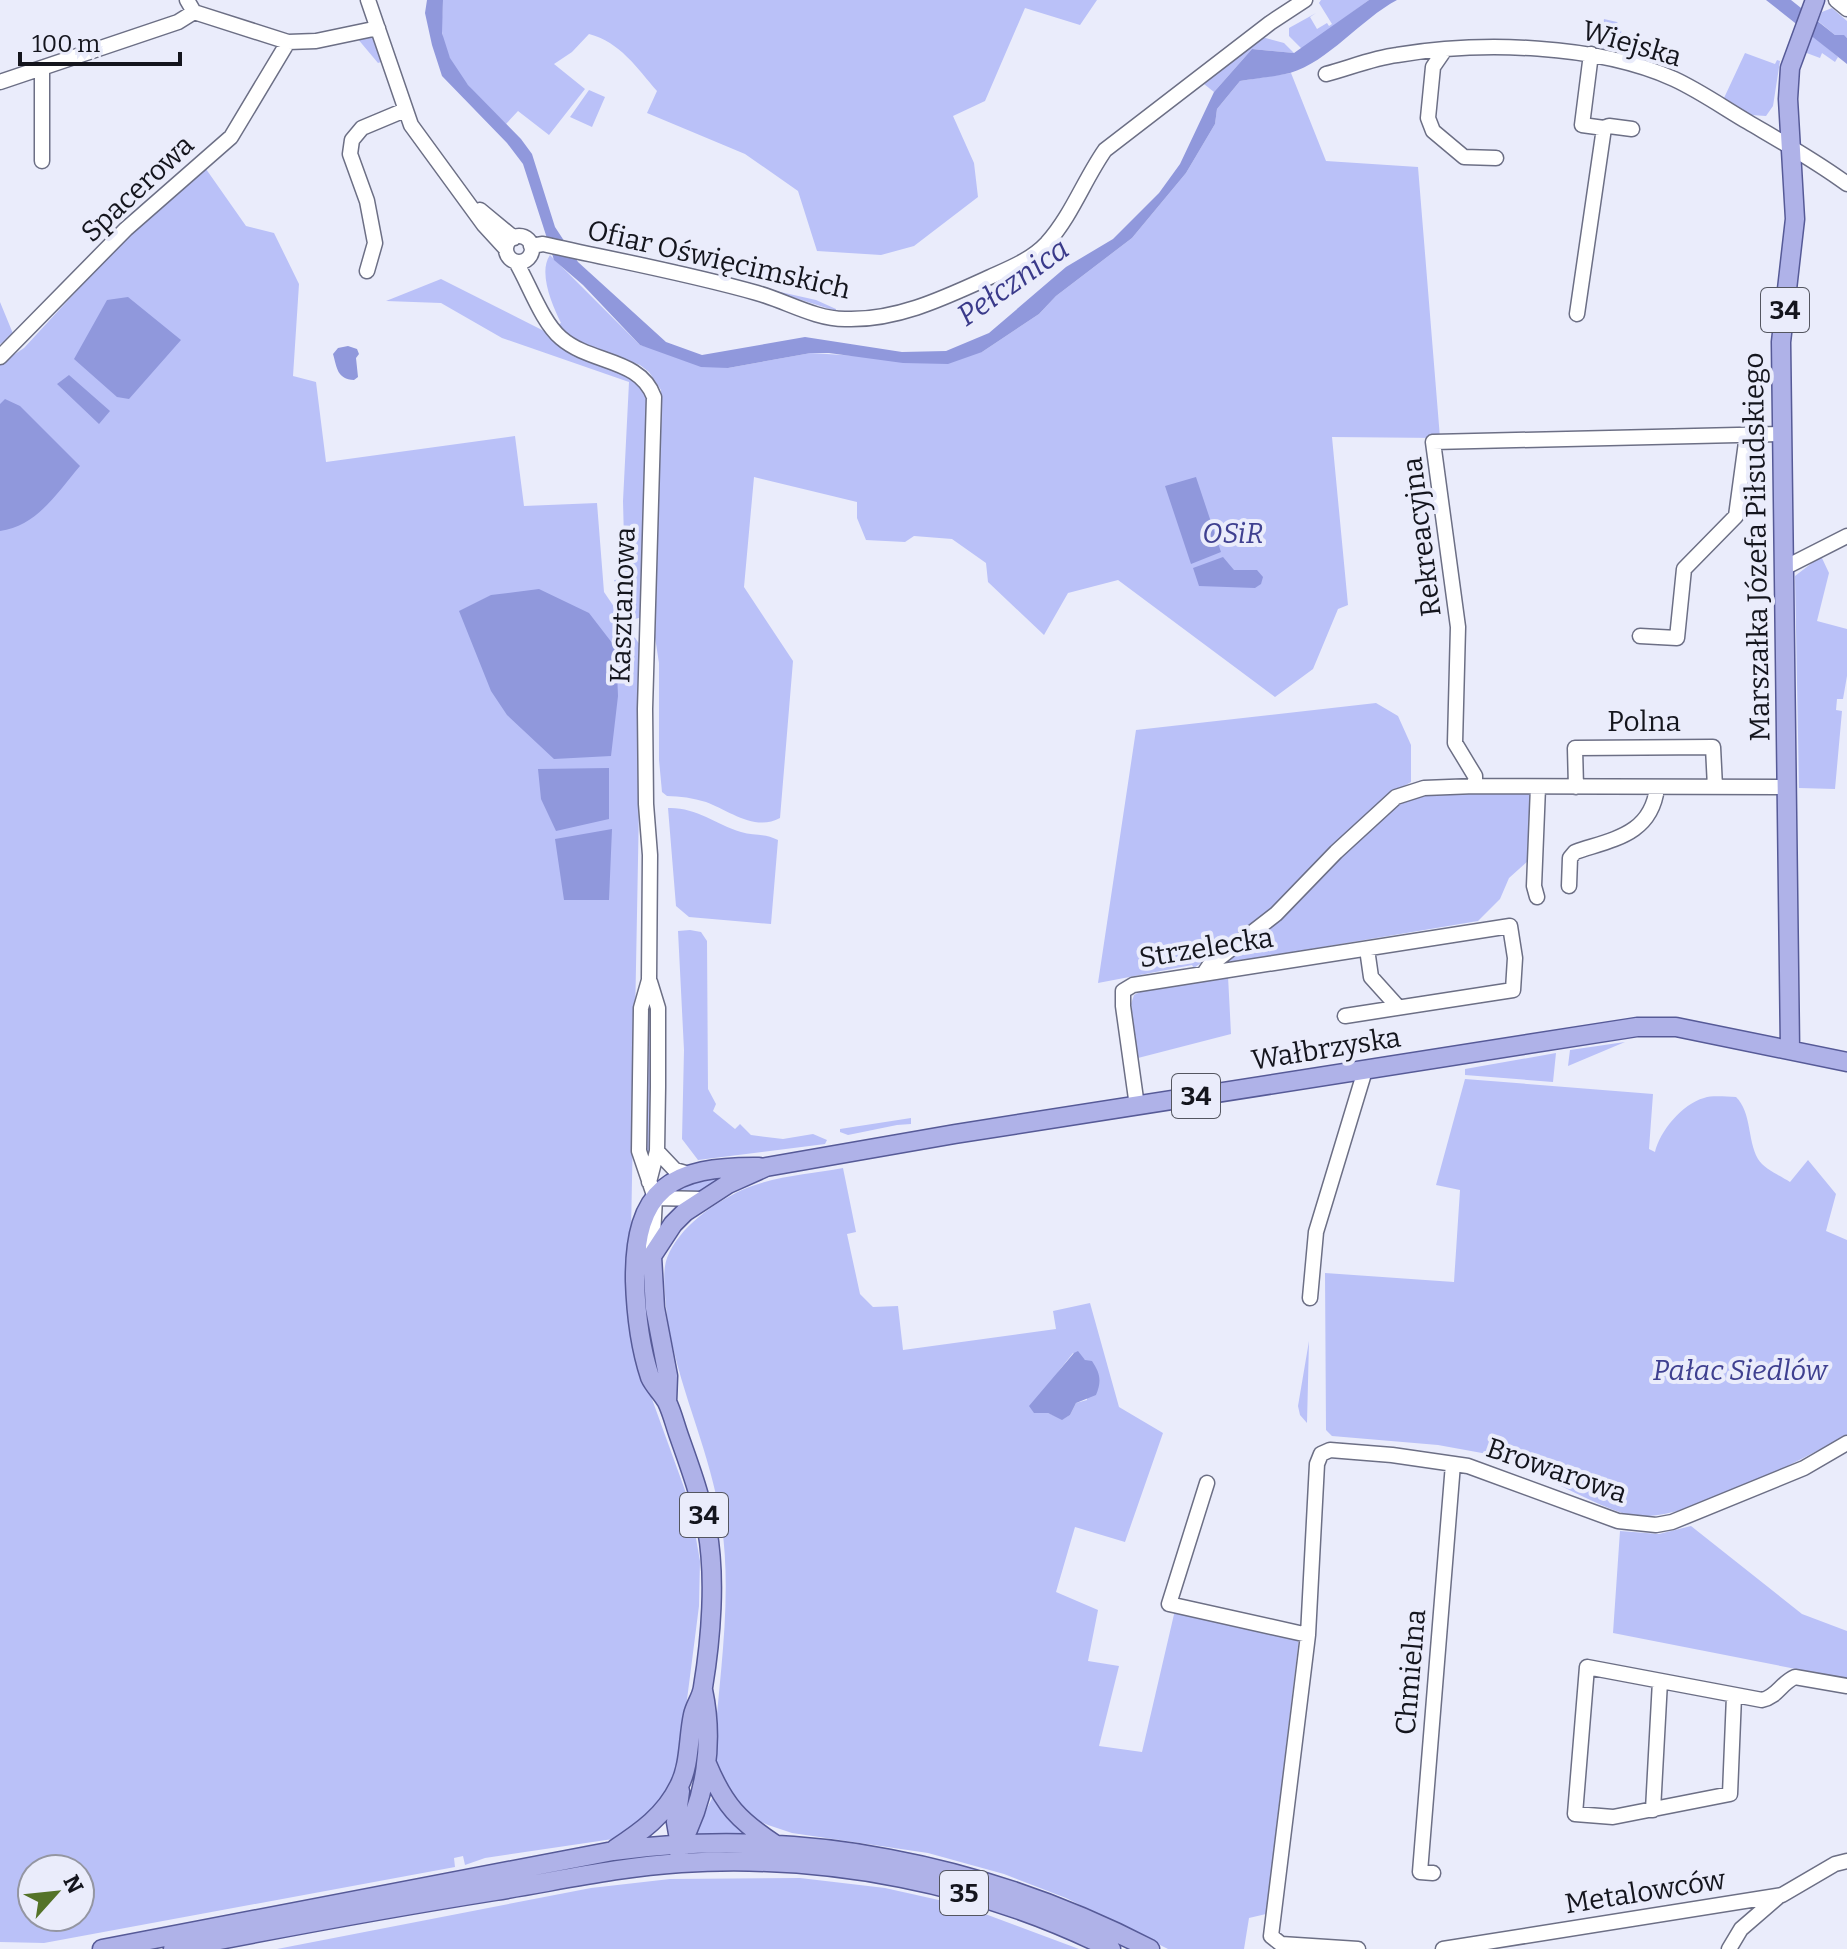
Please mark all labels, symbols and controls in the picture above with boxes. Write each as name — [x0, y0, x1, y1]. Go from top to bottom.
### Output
street label: Wiejska — [1578, 14, 1685, 73]
scale bar — [20, 16, 180, 66]
text: 100 m — [32, 30, 100, 58]
street label: Spacerowa — [74, 128, 200, 249]
street label: Ofiar Oświęcimskich — [584, 213, 854, 306]
water label: Pełcznica — [950, 231, 1076, 333]
road number: 34 — [1761, 288, 1809, 332]
street label: Marszałka Józefa Piłsudskiego — [1737, 352, 1776, 742]
street label: Rekreacyjna — [1395, 456, 1448, 618]
park label: OSiR — [1202, 517, 1264, 550]
street label: Kasztanowa — [603, 526, 642, 684]
street label: Polna — [1607, 705, 1681, 738]
street label: Strzelecka — [1137, 921, 1276, 974]
street label: Wałbrzyska — [1249, 1020, 1403, 1077]
road number: 34 — [1172, 1074, 1220, 1118]
park label: Pałac Siedlów — [1653, 1354, 1828, 1387]
street label: Browarowa — [1482, 1431, 1631, 1510]
road number: 34 — [680, 1493, 728, 1537]
street label: Chmielna — [1389, 1608, 1432, 1736]
north arrow — [16, 1853, 96, 1933]
street label: Metalowców — [1562, 1862, 1728, 1920]
text: N — [57, 1870, 89, 1898]
road number: 35 — [940, 1871, 988, 1915]

